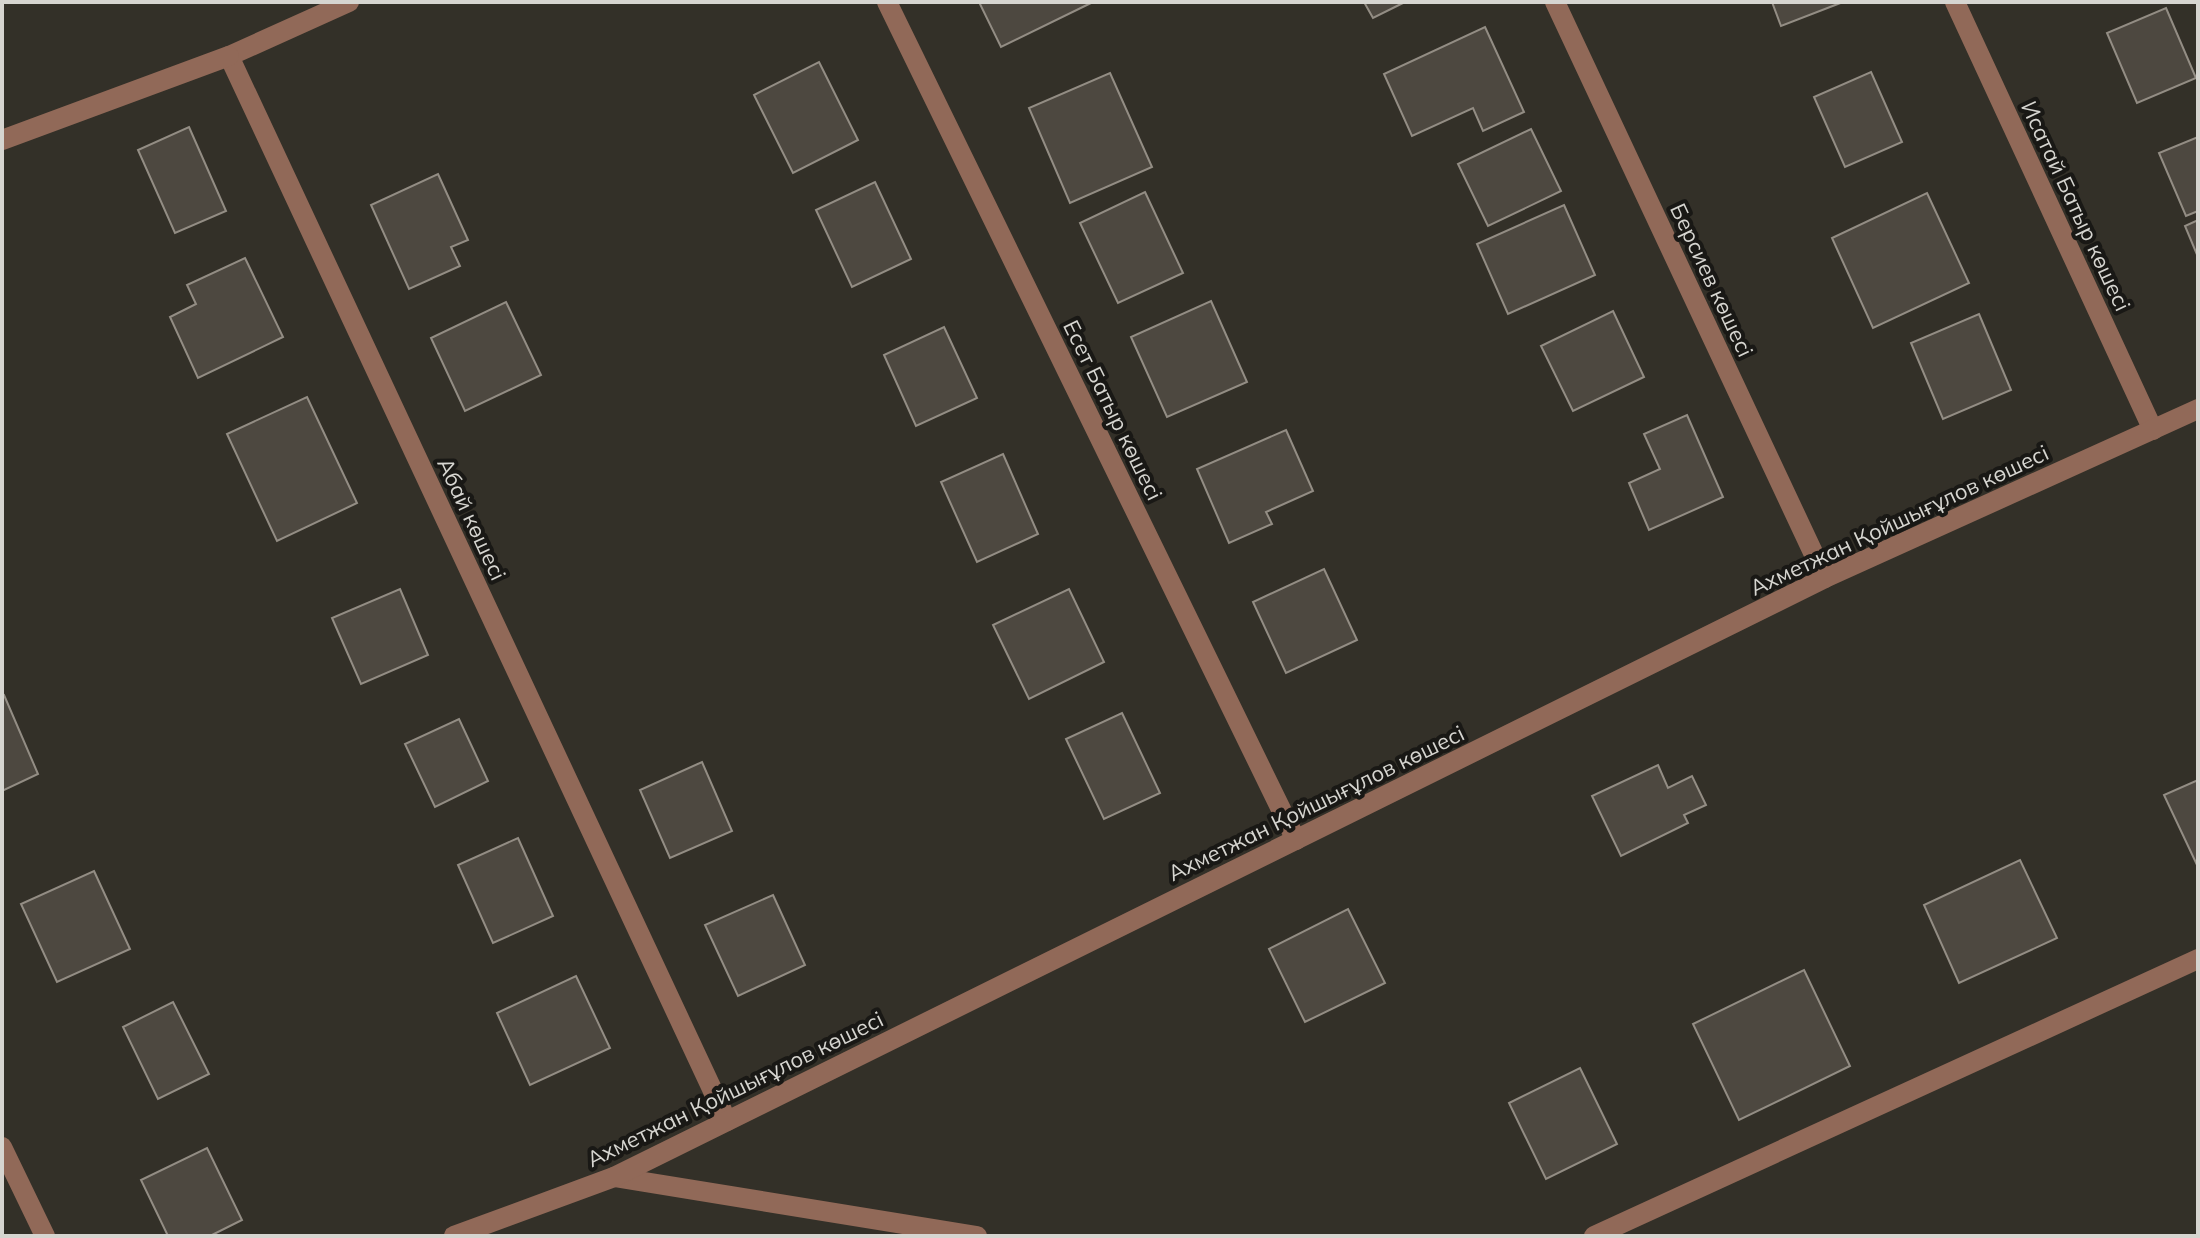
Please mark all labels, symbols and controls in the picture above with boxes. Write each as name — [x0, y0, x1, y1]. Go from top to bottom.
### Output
street label: Исатай Батыр көшесі — [2015, 97, 2137, 315]
street label: Берсиев көшесі — [1664, 199, 1760, 361]
street label: Есет Батыр көшесі — [1057, 315, 1169, 505]
street label: Ахметжан Қойшығұлов көшесі — [1745, 438, 2053, 602]
street label: Абай көшесі — [431, 453, 513, 585]
street label: Ахметжан Қойшығұлов көшесі — [1163, 719, 1469, 887]
street label: Ахметжан Қойшығұлов көшесі — [582, 1005, 888, 1173]

